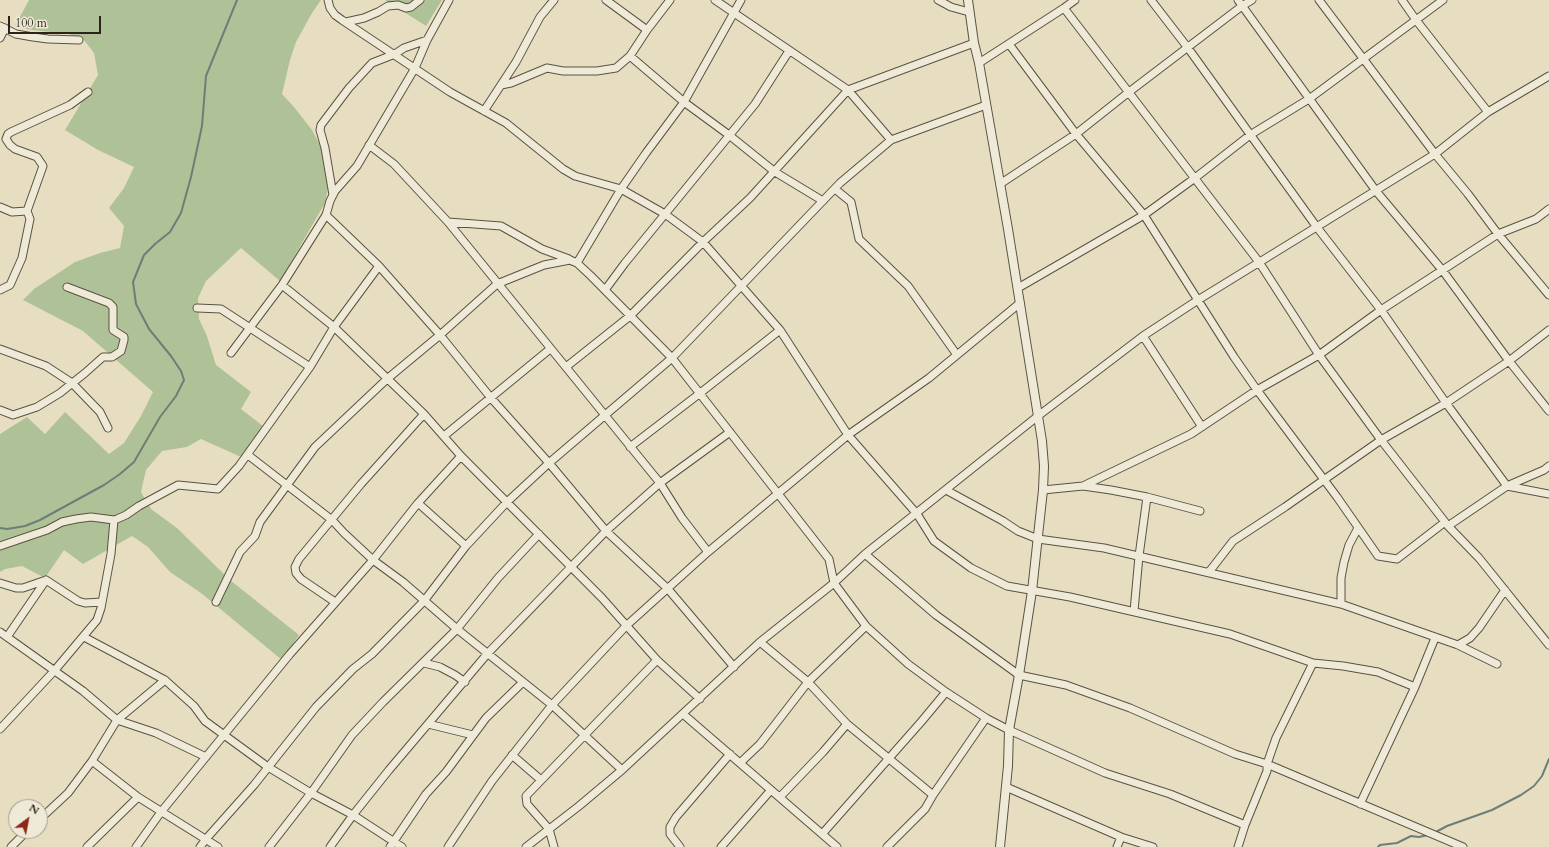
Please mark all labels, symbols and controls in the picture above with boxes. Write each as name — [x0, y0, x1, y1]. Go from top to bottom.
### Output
scale bar — [10, 8, 103, 34]
text: 100 m — [15, 15, 47, 31]
north arrow — [8, 799, 48, 839]
text: N — [26, 800, 42, 818]

